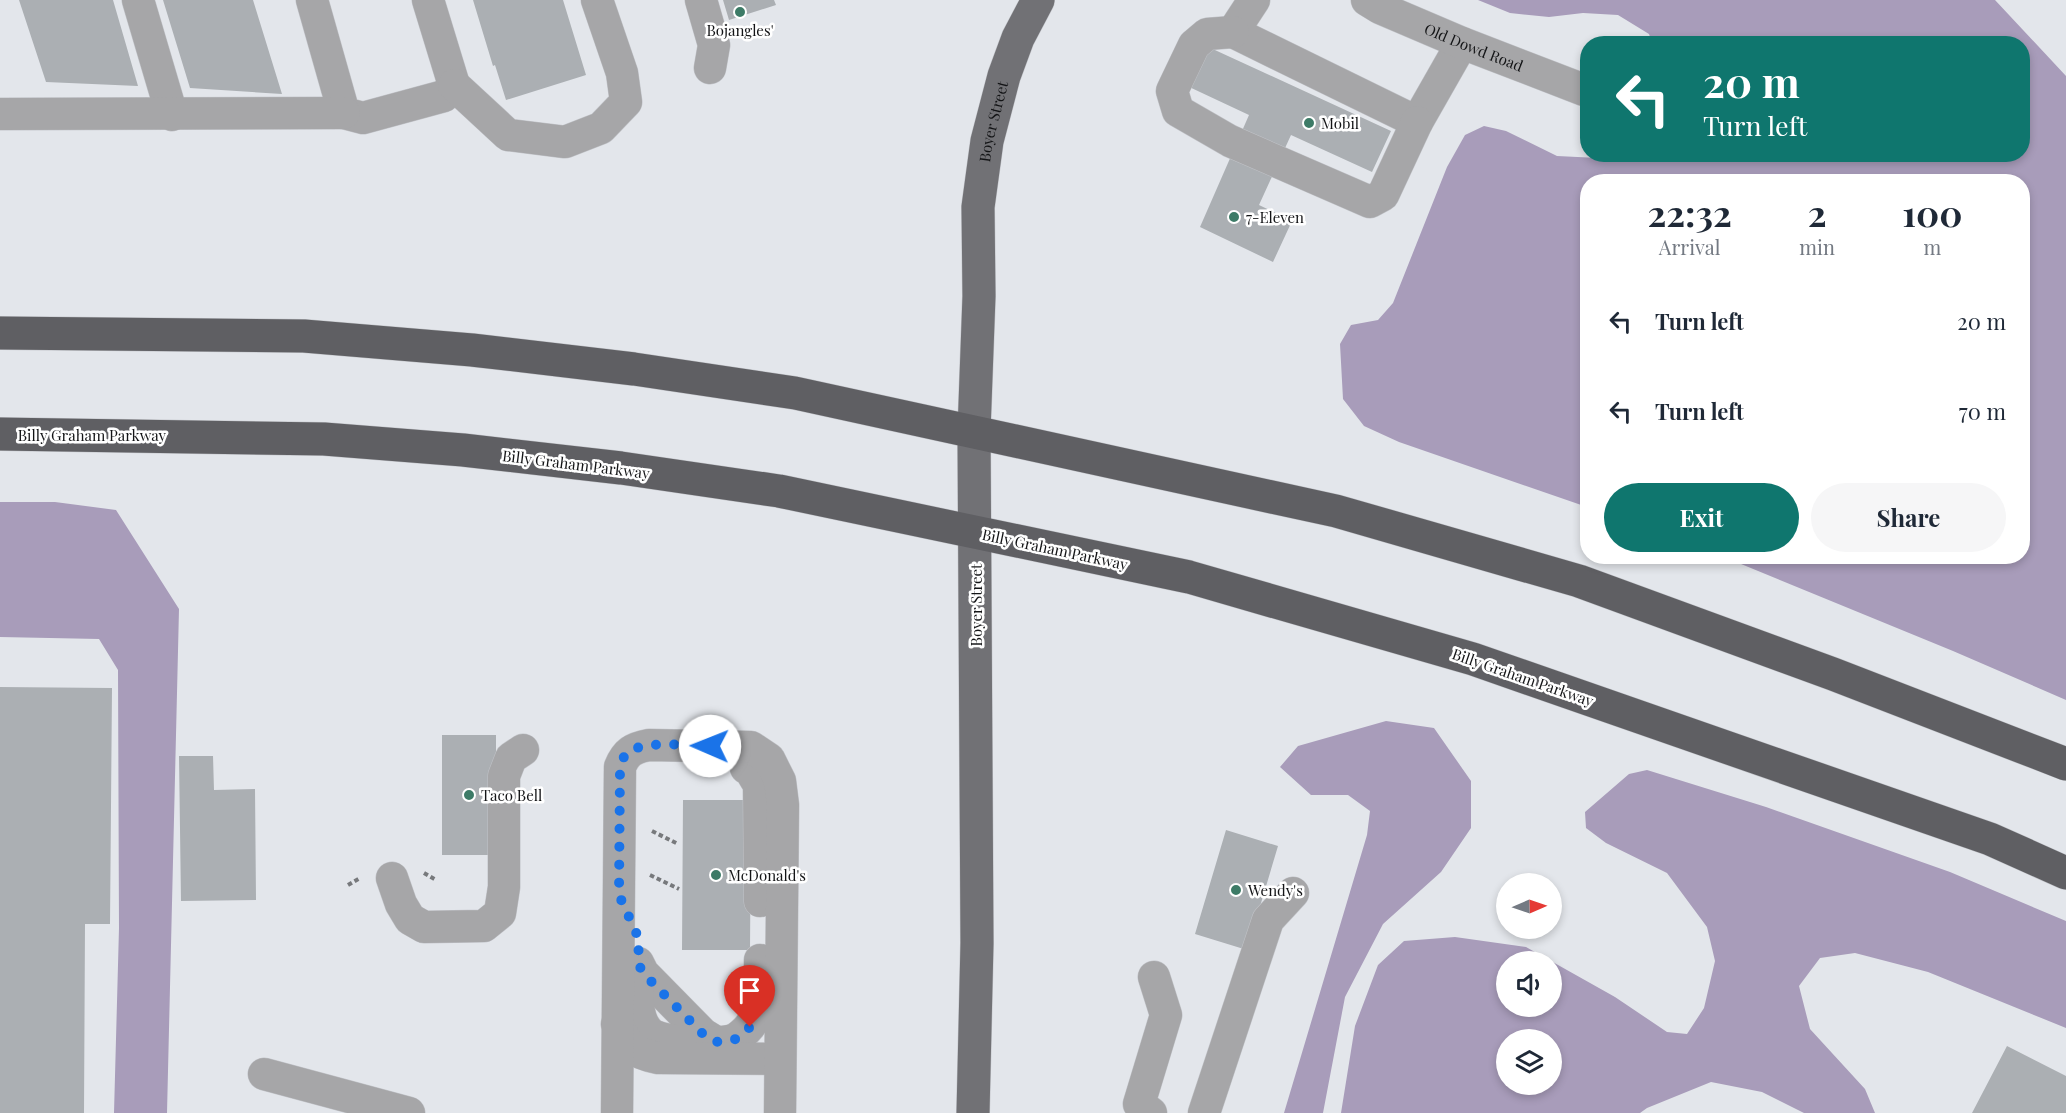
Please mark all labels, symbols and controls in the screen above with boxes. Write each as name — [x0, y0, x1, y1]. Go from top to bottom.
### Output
marker: Bojangles' — [733, 5, 747, 19]
street label: Old Dowd Road — [1422, 18, 1526, 76]
place label: Bojangles' — [706, 20, 774, 40]
text: 20 m — [1703, 53, 1800, 109]
icon: left — [1604, 60, 1682, 138]
street label: Boyer Street — [974, 78, 1012, 163]
text: Turn left — [1703, 107, 1807, 143]
place label: Mobil — [1321, 113, 1359, 133]
marker: Mobil — [1302, 116, 1316, 130]
text: 22:32 — [1647, 188, 1732, 236]
text: 2 — [1808, 188, 1827, 236]
text: 100 — [1902, 188, 1963, 236]
place label: 7-Eleven — [1246, 207, 1304, 227]
marker: 7-Eleven — [1227, 210, 1241, 224]
text: Arrival — [1659, 233, 1720, 260]
text: min — [1799, 233, 1835, 260]
text: m — [1924, 233, 1941, 260]
icon: left — [1604, 305, 1637, 338]
text: Turn left — [1655, 306, 1744, 336]
text: 20 m — [1957, 306, 2006, 336]
icon: left — [1604, 395, 1637, 428]
text: Turn left — [1655, 396, 1744, 426]
text: 70 m — [1959, 396, 2006, 426]
street label: Billy Graham Parkway — [18, 425, 167, 445]
street label: Billy Graham Parkway — [501, 445, 651, 483]
button: Exit — [1604, 483, 1799, 552]
button: Share — [1811, 483, 2006, 552]
street label: Billy Graham Parkway — [980, 524, 1130, 574]
street label: Boyer Street — [966, 563, 986, 646]
street label: Billy Graham Parkway — [1450, 643, 1597, 711]
position arrow — [678, 714, 742, 778]
place label: Taco Bell — [481, 785, 542, 805]
marker: Taco Bell — [462, 788, 476, 802]
place label: McDonald's — [728, 865, 806, 885]
marker: McDonald's — [709, 868, 723, 882]
north arrow — [1496, 873, 1562, 939]
map controls — [1496, 873, 1562, 1095]
place label: Wendy's — [1247, 880, 1303, 900]
marker: Wendy's — [1229, 883, 1243, 897]
button: sound — [1496, 951, 1562, 1017]
pin — [724, 965, 775, 1027]
icon: arrive — [733, 974, 766, 1007]
button: layers — [1496, 1029, 1562, 1095]

